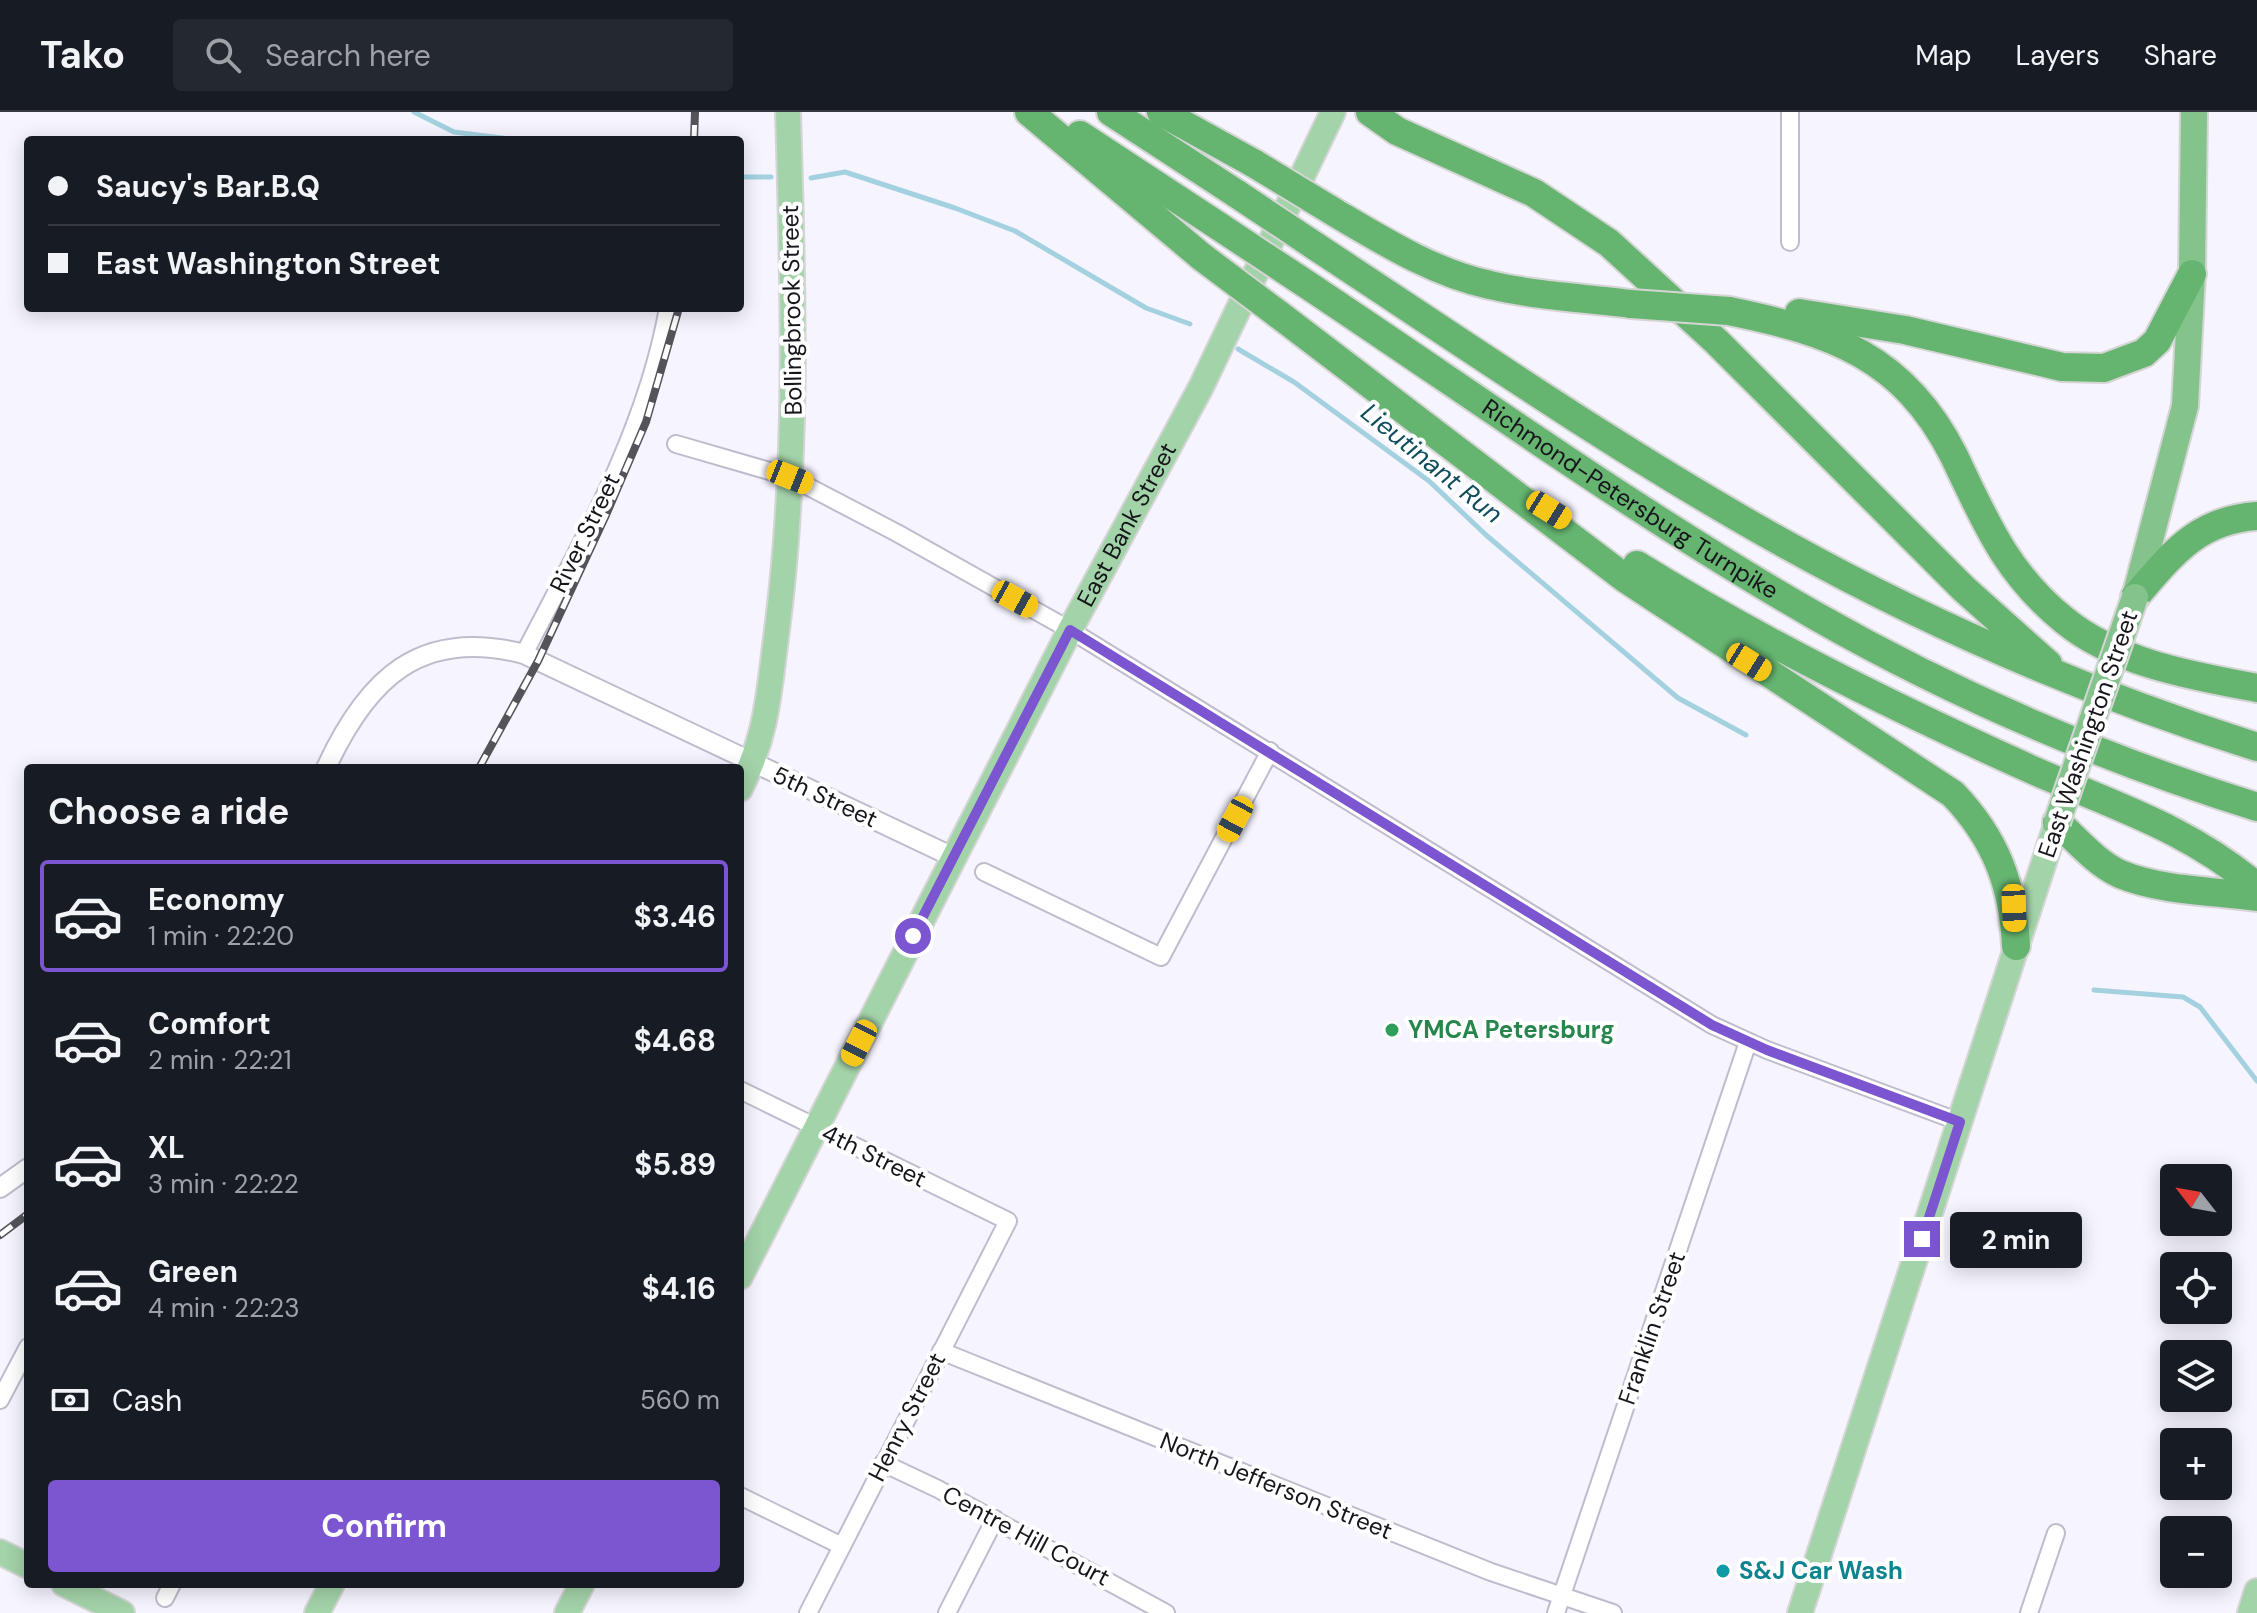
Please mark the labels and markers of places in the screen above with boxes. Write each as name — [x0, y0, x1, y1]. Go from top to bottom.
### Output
place label: YMCA Petersburg — [1408, 1014, 1615, 1045]
marker: YMCA Petersburg — [1383, 1021, 1401, 1039]
place label: S&J Car Wash — [1739, 1555, 1903, 1586]
marker: S&J Car Wash — [1714, 1562, 1732, 1580]

